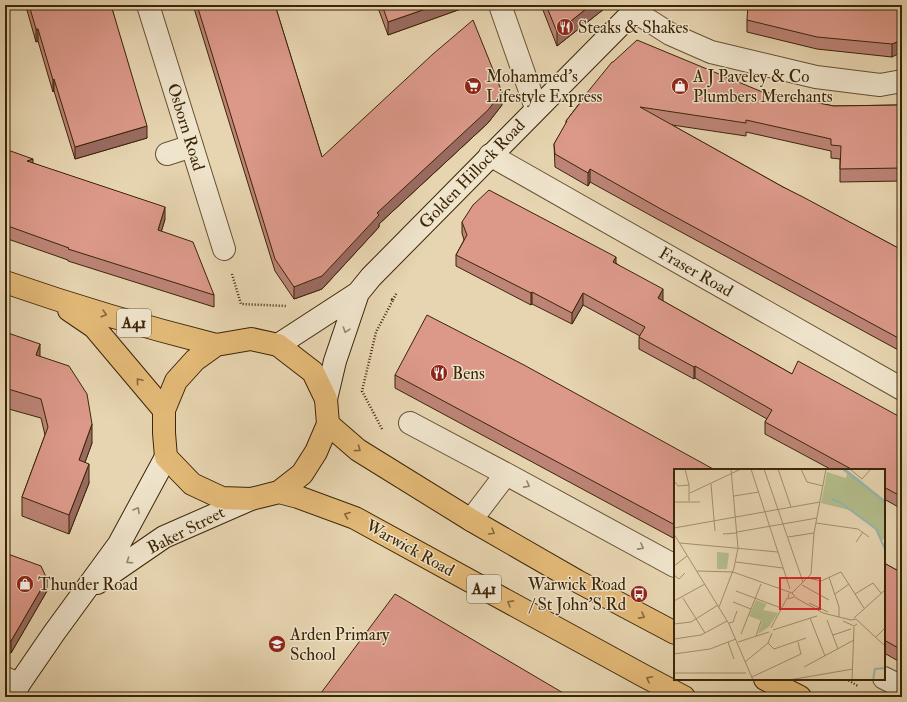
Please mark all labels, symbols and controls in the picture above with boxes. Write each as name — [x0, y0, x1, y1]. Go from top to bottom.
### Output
restaurant icon: Steaks & Shakes — [555, 17, 575, 37]
place label: Steaks & Shakes — [578, 17, 689, 38]
place label: Mohammed's Lifestyle Express — [486, 66, 603, 108]
place label: A J Paveley & Co Plumbers Merchants — [692, 66, 833, 107]
supermarket icon: Mohammed's Lifestyle Express — [463, 76, 483, 96]
shop icon: A J Paveley & Co Plumbers Merchants — [670, 76, 690, 96]
street label: Osborn Road — [163, 81, 209, 174]
street label: Golden Hillock Road — [414, 115, 530, 233]
street label: Fraser Road — [655, 242, 737, 302]
one-way arrow — [100, 309, 107, 318]
road number: A41 — [117, 309, 151, 337]
one-way arrow — [342, 326, 351, 333]
restaurant icon: Bens — [429, 363, 449, 383]
place label: Bens — [452, 363, 485, 384]
one-way arrow — [136, 378, 143, 385]
one-way arrow — [353, 444, 360, 451]
inset map — [674, 469, 885, 680]
one-way arrow — [523, 480, 530, 488]
street label: Baker Street — [144, 501, 229, 558]
one-way arrow — [133, 507, 140, 514]
one-way arrow — [343, 512, 350, 520]
street label: Warwick Road — [361, 515, 459, 581]
one-way arrow — [488, 527, 495, 534]
one-way arrow — [637, 542, 644, 550]
one-way arrow — [127, 556, 134, 563]
shop icon: Thunder Road — [15, 574, 35, 594]
place label: Thunder Road — [38, 574, 138, 595]
place label: Warwick Road / St John'S Rd — [527, 574, 627, 616]
road number: A41 — [467, 575, 501, 603]
bus stop icon: Warwick Road / St John'S Rd — [629, 584, 649, 604]
one-way arrow — [507, 601, 515, 608]
one-way arrow — [638, 611, 645, 619]
place label: Arden Primary School — [289, 624, 390, 665]
school or university icon: Arden Primary School — [267, 634, 287, 654]
one-way arrow — [646, 676, 653, 684]

